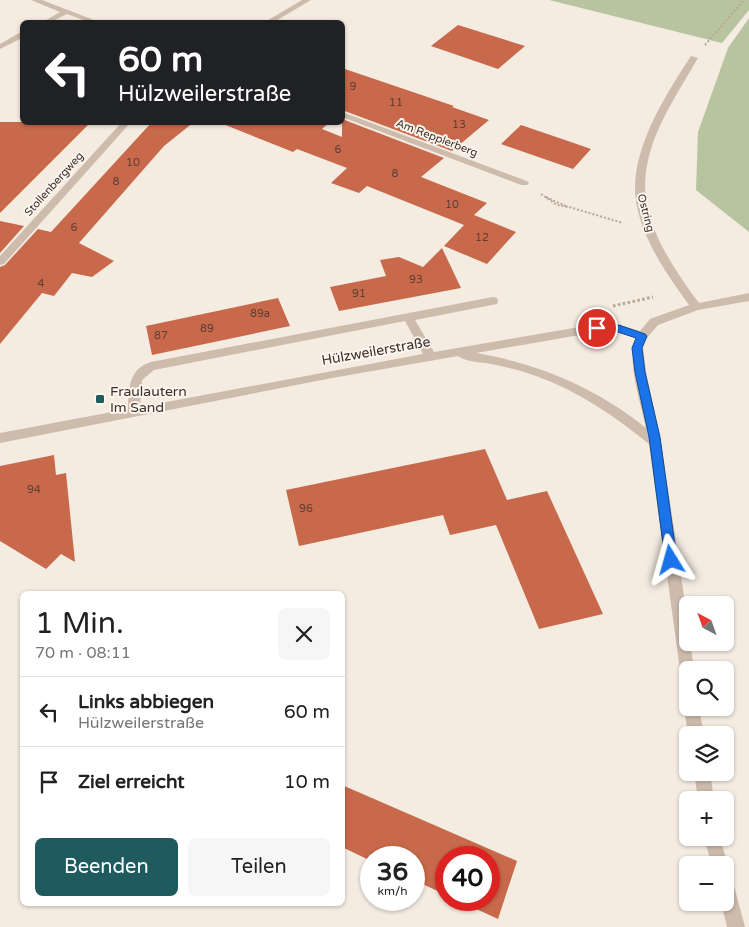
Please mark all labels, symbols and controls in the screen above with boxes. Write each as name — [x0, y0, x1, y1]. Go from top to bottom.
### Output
text: 60 m — [118, 39, 203, 81]
icon: left — [35, 40, 100, 105]
house number: 9 — [350, 80, 357, 93]
text: Hülzweilerstraße — [118, 81, 291, 107]
house number: 11 — [389, 96, 403, 109]
street label: Am Repplerberg — [394, 116, 480, 160]
house number: 13 — [452, 118, 466, 131]
house number: 6 — [335, 143, 342, 156]
street label: Stollenbergweg — [22, 149, 86, 219]
house number: 10 — [126, 156, 140, 169]
house number: 8 — [392, 167, 399, 180]
house number: 8 — [113, 175, 120, 188]
street label: Ostring — [635, 193, 657, 234]
house number: 10 — [445, 198, 459, 211]
house number: 6 — [71, 221, 78, 234]
house number: 12 — [475, 231, 489, 244]
house number: 93 — [409, 273, 423, 286]
house number: 4 — [38, 277, 45, 290]
house number: 91 — [352, 287, 366, 300]
house number: 89a — [250, 307, 270, 320]
pin — [576, 307, 618, 349]
icon: arrive — [583, 314, 611, 342]
house number: 89 — [200, 322, 214, 335]
house number: 87 — [154, 329, 168, 342]
street label: Hülzweilerstraße — [320, 333, 432, 369]
place label: Fraulautern Im Sand — [110, 383, 187, 416]
marker: Fraulautern Im Sand — [94, 393, 106, 405]
house number: 94 — [27, 483, 41, 496]
house number: 96 — [299, 502, 313, 515]
position arrow — [644, 533, 696, 585]
north arrow — [679, 596, 734, 651]
map controls — [679, 596, 734, 911]
text: 1 Min. — [35, 605, 124, 642]
button: close — [278, 608, 330, 660]
text: 70 m · 08:11 — [35, 643, 131, 663]
button: search — [679, 661, 734, 716]
text: Links abbiegen — [78, 691, 214, 713]
icon: left — [35, 698, 63, 726]
text: 60 m — [284, 701, 330, 723]
text: Hülzweilerstraße — [78, 713, 204, 733]
button: layers — [679, 726, 734, 781]
icon: arrive — [35, 768, 63, 796]
text: Ziel erreicht — [78, 771, 185, 793]
text: 10 m — [284, 771, 330, 793]
button: + — [679, 791, 734, 846]
button: Beenden — [35, 838, 178, 896]
button: Teilen — [188, 838, 330, 896]
speed limit sign: 40 — [435, 846, 500, 911]
button: − — [679, 856, 734, 911]
text: 36 — [377, 857, 408, 887]
text: km/h — [377, 884, 408, 898]

